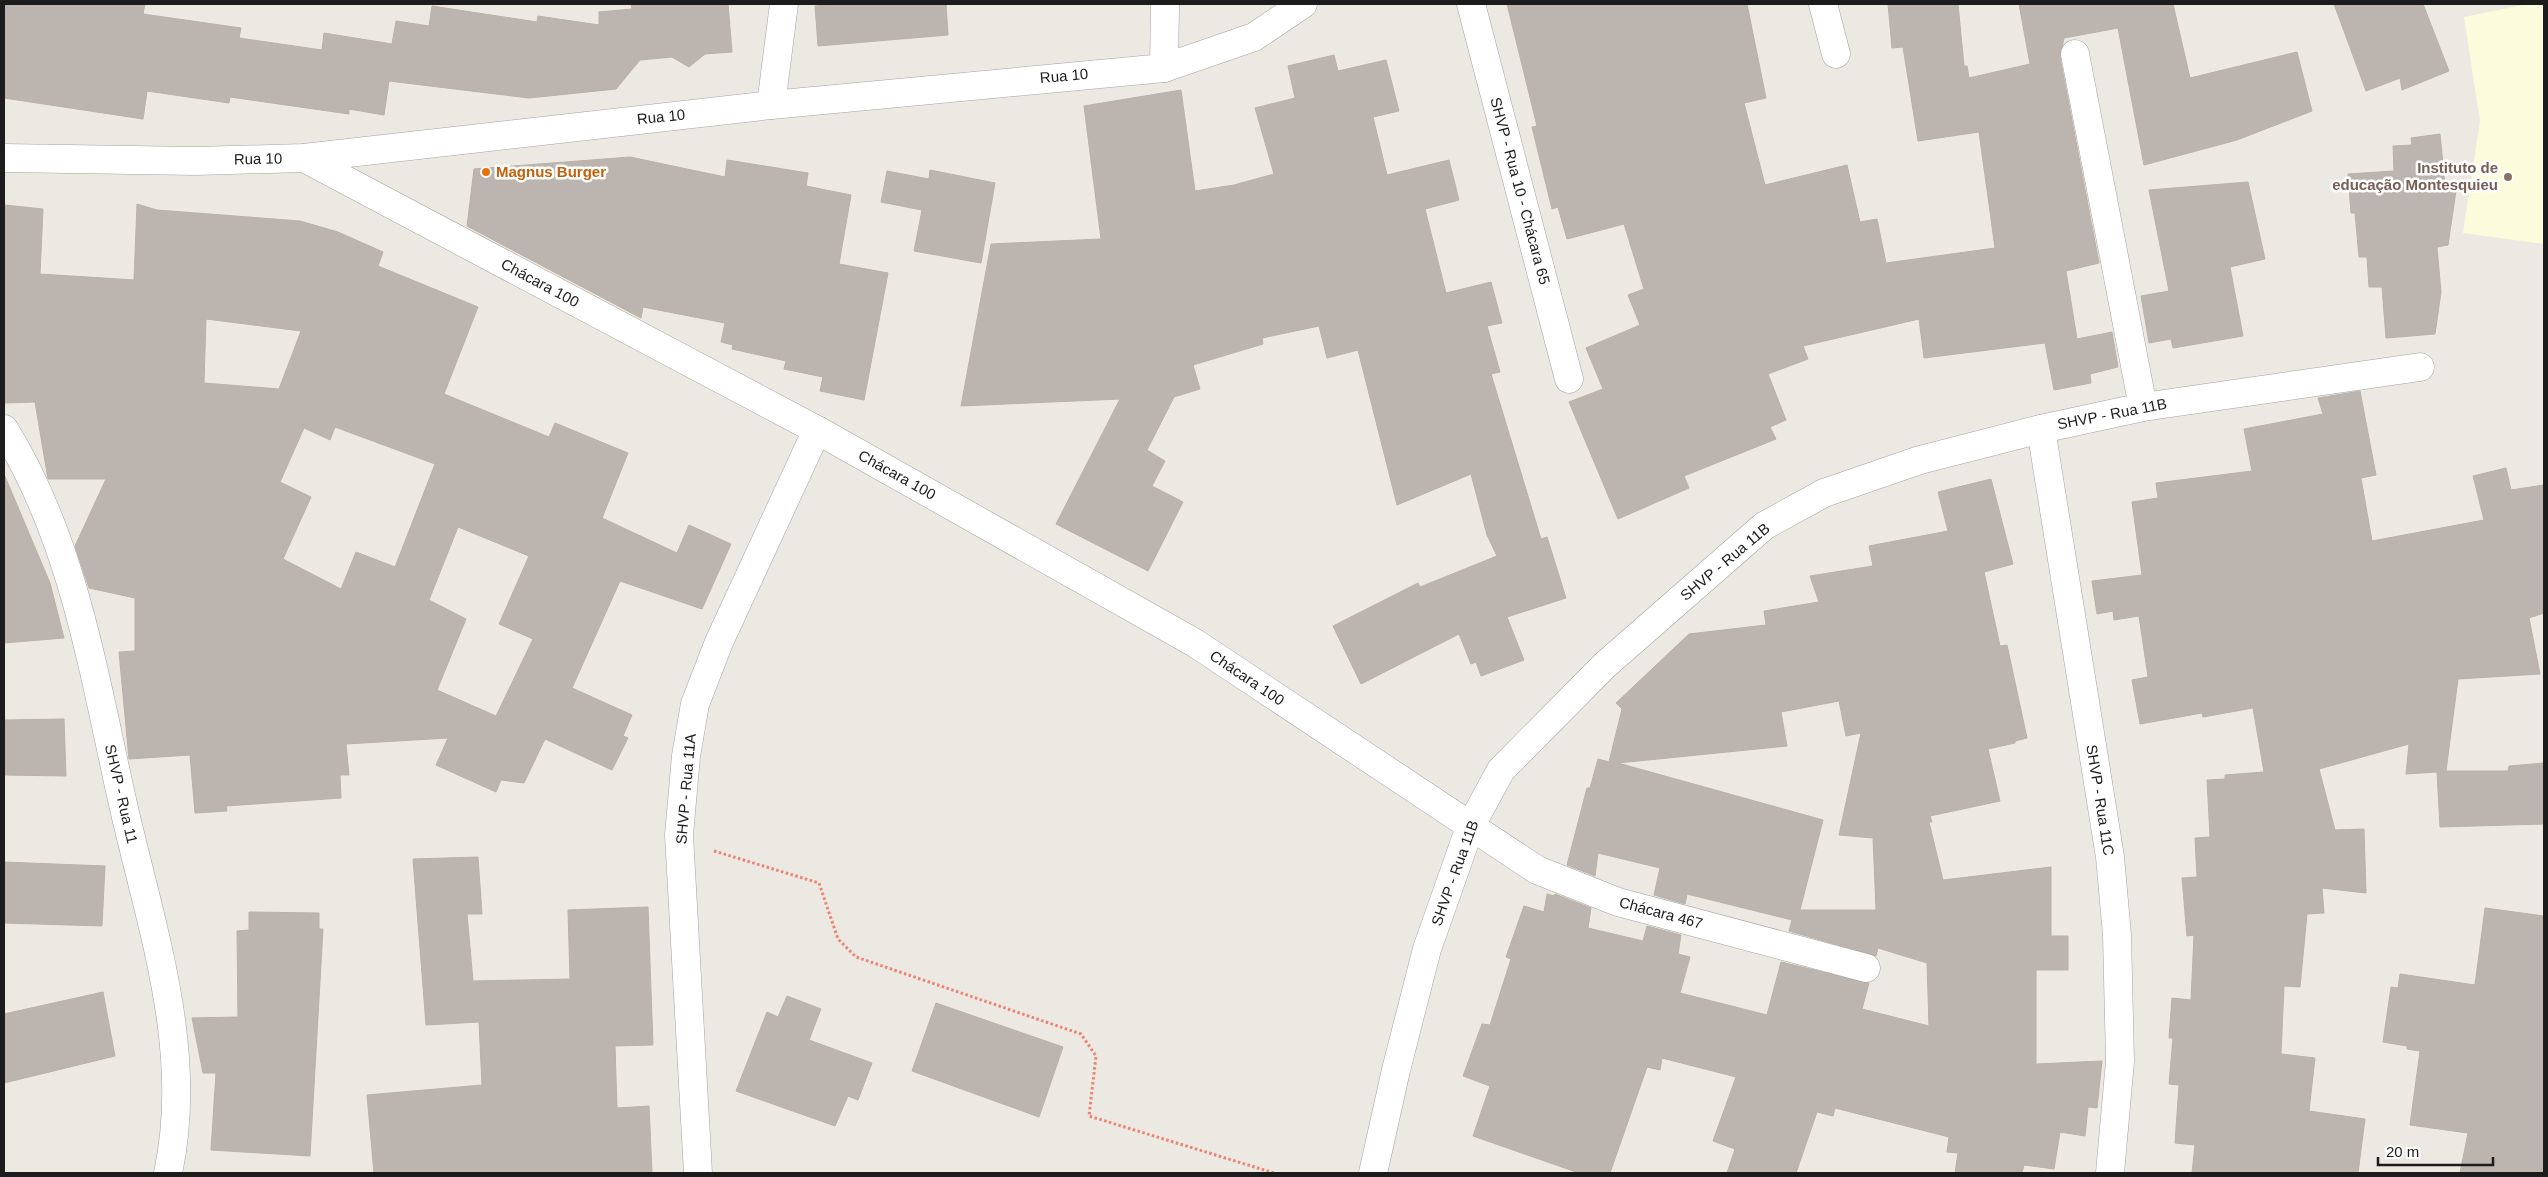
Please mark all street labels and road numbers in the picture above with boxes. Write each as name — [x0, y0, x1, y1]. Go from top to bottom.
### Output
street label: Rua 10 — [1039, 65, 1089, 86]
street label: SHVP - Rua 10 - Chácara 65 — [1487, 95, 1554, 286]
street label: Rua 10 — [636, 106, 686, 127]
street label: Rua 10 — [234, 150, 282, 167]
street label: Chácara 100 — [498, 255, 582, 310]
street label: SHVP - Rua 11B — [2056, 395, 2168, 432]
street label: Chácara 100 — [856, 446, 939, 503]
street label: SHVP - Rua 11B — [1677, 519, 1773, 604]
street label: Chácara 100 — [1207, 647, 1288, 709]
street label: SHVP - Rua 11A — [672, 733, 699, 845]
street label: SHVP - Rua 11 — [102, 743, 141, 845]
street label: SHVP - Rua 11C — [2083, 743, 2118, 857]
street label: SHVP - Rua 11B — [1428, 818, 1482, 928]
street label: Chácara 467 — [1617, 893, 1705, 932]

